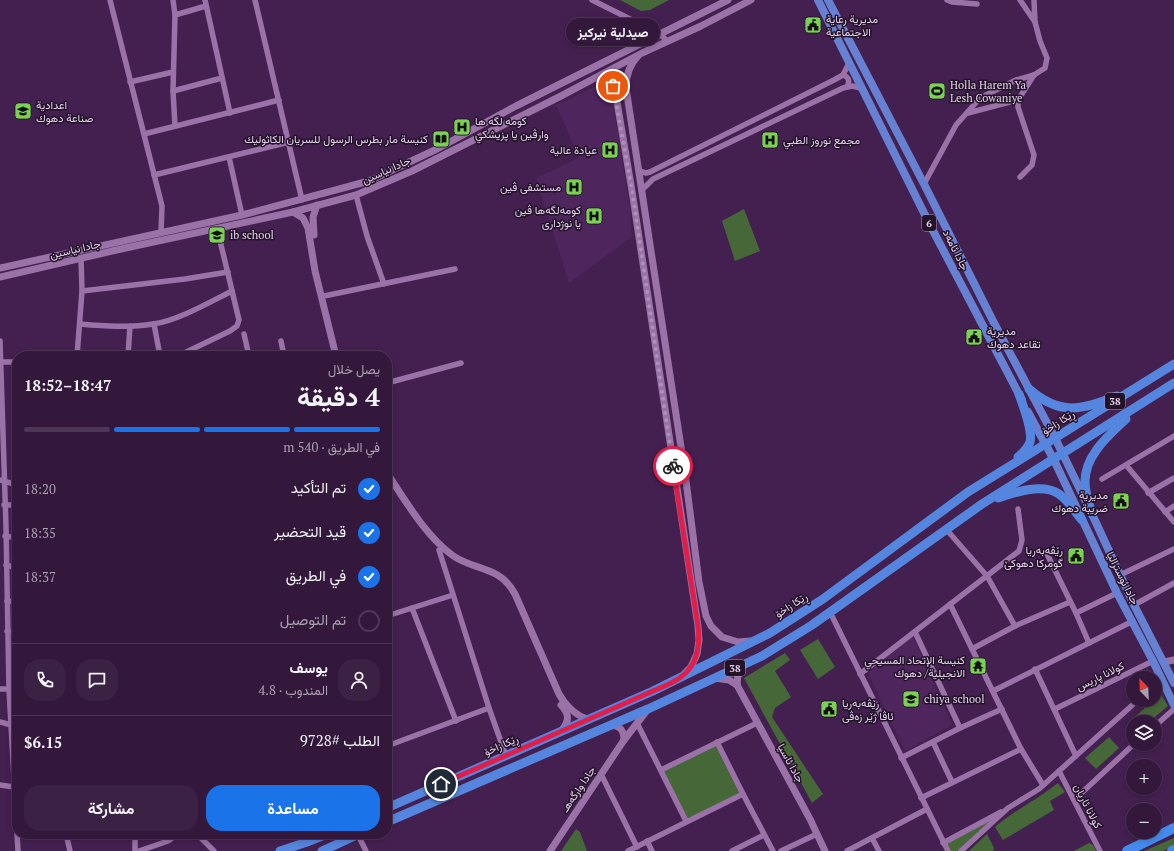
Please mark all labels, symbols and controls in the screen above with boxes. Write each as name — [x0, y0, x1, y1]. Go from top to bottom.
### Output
place label: مديرية رعاية الاجتماعية — [826, 12, 878, 39]
public building icon: مديرية رعاية الاجتماعية — [803, 15, 823, 35]
callout: صيدلية نيركيز — [566, 18, 660, 46]
text: صيدلية نيركيز — [578, 23, 648, 41]
pin — [596, 69, 630, 103]
icon: bag — [602, 75, 624, 97]
place label: Holla Harem Ya Lesh Cowaniye — [950, 78, 1027, 105]
sports icon: Holla Harem Ya Lesh Cowaniye — [927, 81, 947, 101]
place label: اعدادية صناعة دهوك — [36, 98, 93, 125]
school or university icon: اعدادية صناعة دهوك — [13, 101, 33, 121]
place label: كومه لگه ها وارڤين يا پزيشكي — [475, 114, 549, 144]
hospital icon: كومه لگه ها وارڤين يا پزيشكي — [452, 117, 472, 137]
library icon: كنيسة مار بطرس الرسول للسريان الكاثوليك — [431, 129, 451, 149]
hospital icon: مجمع نوروز الطبي — [760, 130, 780, 150]
place label: كنيسة مار بطرس الرسول للسريان الكاثوليك — [244, 132, 428, 146]
place label: مجمع نوروز الطبي — [783, 133, 860, 150]
hospital icon: عيادة عالية — [600, 140, 620, 160]
place label: عيادة عالية — [550, 143, 597, 157]
street label: جادا نیاسین — [360, 153, 412, 187]
hospital icon: مستشفى ڤين — [564, 177, 584, 197]
place label: مستشفى ڤين — [500, 180, 561, 194]
place label: کومەلگەها ڤین یا نوژداری — [515, 203, 581, 230]
hospital icon: کومەلگەها ڤین یا نوژداری — [584, 206, 604, 226]
road number: 6 — [922, 215, 936, 231]
school or university icon: ib school — [207, 225, 227, 245]
street label: جادا ئامەد — [940, 227, 972, 273]
place label: ib school — [230, 228, 274, 242]
street label: جادا نیاسین — [48, 236, 102, 262]
place label: مديرية تقاعد دهوك — [987, 324, 1041, 351]
public building icon: مديرية تقاعد دهوك — [964, 327, 984, 347]
text: يصل خلال — [328, 360, 380, 378]
text: 18:47–18:52 — [24, 375, 111, 395]
text: 4 دقيقة — [297, 379, 380, 413]
road number: 38 — [1105, 393, 1125, 409]
street label: ڕێکا زاخۆ — [1039, 406, 1078, 439]
text: في الطريق · 540 m — [283, 438, 380, 456]
courier — [653, 446, 693, 486]
icon: bike — [662, 455, 684, 477]
text: تم التأكيد — [291, 477, 346, 497]
icon: check — [358, 478, 380, 500]
text: 18:20 — [24, 480, 56, 498]
place label: مديرية ضريبة دهوك — [1051, 488, 1108, 515]
public building icon: مديرية ضريبة دهوك — [1111, 491, 1131, 511]
text: قيد التحضير — [274, 521, 346, 541]
icon: check — [358, 522, 380, 544]
text: 18:35 — [24, 524, 56, 542]
place label: رێڤه‌به‌ریا گومركا دهوكێ — [1004, 543, 1063, 570]
public building icon: رێڤه‌به‌ریا گومركا دهوكێ — [1066, 546, 1086, 566]
street label: جادا ئوسترالیا — [1104, 549, 1142, 607]
text: في الطريق — [286, 565, 346, 585]
icon: check — [358, 566, 380, 588]
text: 18:37 — [24, 568, 56, 586]
street label: ڕێکا زاخۆ — [772, 589, 811, 622]
text: تم التوصيل — [280, 609, 346, 629]
place label: كنيسة الإتحاد المسيحي الانجيلية/ دهوك — [864, 653, 965, 680]
temple icon: كنيسة الإتحاد المسيحي الانجيلية/ دهوك — [968, 656, 988, 676]
text: يوسف — [290, 657, 328, 677]
street label: كولانا پاریس — [1074, 658, 1127, 695]
button: phone — [24, 659, 66, 701]
button: chat — [76, 659, 118, 701]
button: person — [338, 659, 380, 701]
road number: 38 — [725, 660, 745, 676]
north arrow — [1126, 671, 1162, 707]
map controls — [1126, 671, 1162, 839]
text: المندوب · 4.8 — [258, 681, 328, 699]
school or university icon: chiya school — [901, 689, 921, 709]
place label: chiya school — [924, 692, 985, 706]
place label: رێڤەبەریا ئاڤا ژێر زەڤی — [842, 696, 894, 723]
public building icon: رێڤەبەریا ئاڤا ژێر زەڤی — [819, 699, 839, 719]
button: layers — [1126, 715, 1162, 751]
text: الطلب #9728 — [300, 730, 380, 750]
street label: ڕێکا زاخۆ — [482, 731, 521, 761]
text: $6.15 — [24, 732, 62, 752]
street label: جادا ئاسيا — [775, 741, 807, 785]
button: + — [1126, 759, 1162, 795]
street label: جادا وارگه‌هـ — [557, 763, 598, 815]
pin — [424, 767, 458, 801]
icon: home — [430, 773, 452, 795]
street label: كولانا ئاريان — [1071, 781, 1105, 831]
button: مشاركة — [24, 785, 198, 831]
button: مساعدة — [206, 785, 380, 831]
button: − — [1126, 803, 1162, 839]

